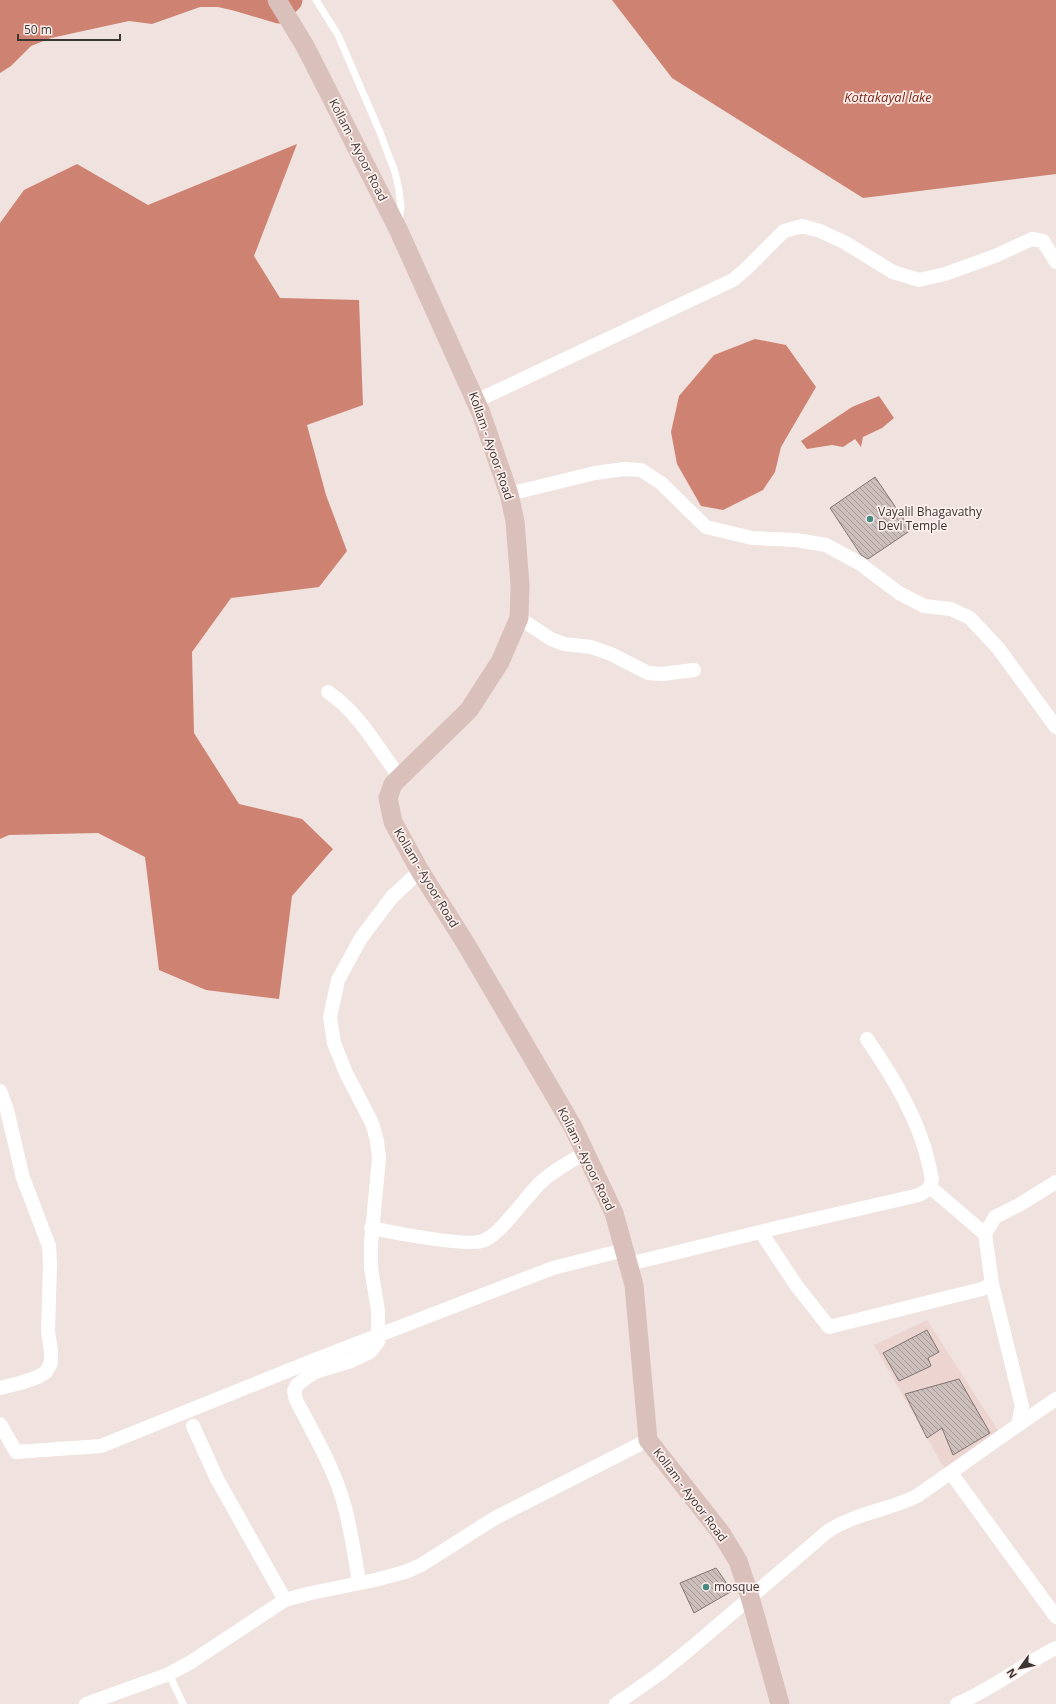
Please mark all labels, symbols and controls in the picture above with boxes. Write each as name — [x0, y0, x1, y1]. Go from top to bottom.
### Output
scale bar — [18, 16, 120, 42]
text: 50 m — [24, 21, 52, 38]
water label: Kottakayal lake — [844, 88, 932, 106]
street label: Kollam - Ayoor Road — [325, 95, 392, 204]
street label: Kollam - Ayoor Road — [465, 390, 518, 502]
place label: Vayalil Bhagavathy Devi Temple — [878, 503, 983, 534]
marker: Vayalil Bhagavathy Devi Temple — [865, 514, 875, 524]
street label: Kollam - Ayoor Road — [390, 825, 463, 931]
street label: Kollam - Ayoor Road — [554, 1104, 619, 1213]
street label: Kollam - Ayoor Road — [650, 1444, 731, 1545]
place label: mosque — [714, 1578, 760, 1595]
marker: mosque — [701, 1582, 711, 1592]
north arrow — [1000, 1648, 1040, 1688]
text: N — [1002, 1666, 1020, 1682]

